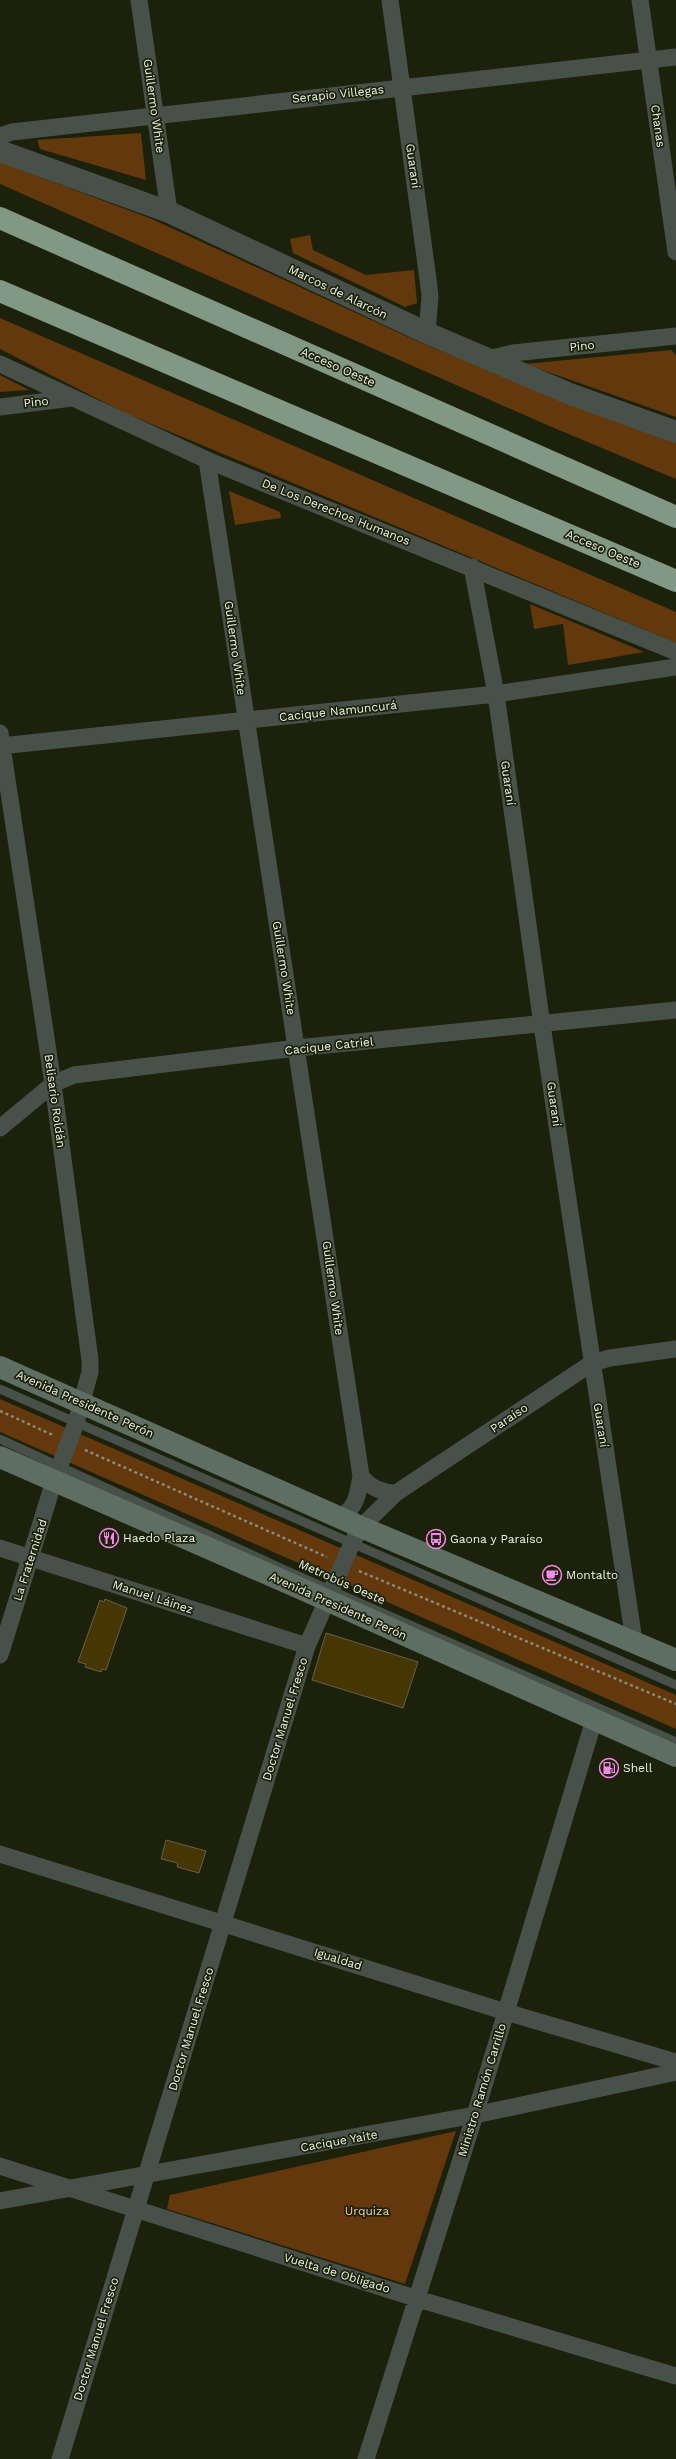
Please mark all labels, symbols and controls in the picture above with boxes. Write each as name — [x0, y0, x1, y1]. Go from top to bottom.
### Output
street label: Guillermo White — [140, 58, 168, 154]
street label: Serapio Villegas — [291, 82, 385, 106]
street label: Chanas — [648, 104, 668, 148]
street label: Guaraní — [403, 143, 423, 189]
street label: Marcos de Alarcón — [286, 262, 390, 322]
street label: Pino — [569, 338, 595, 354]
street label: Acceso Oeste — [299, 344, 377, 390]
street label: Pino — [23, 394, 49, 410]
street label: De Los Derechos Humanos — [260, 476, 412, 548]
street label: Acceso Oeste — [563, 527, 643, 571]
street label: Guillermo White — [221, 600, 249, 696]
street label: Cacique Namuncurá — [278, 698, 398, 724]
street label: Guaraní — [498, 760, 518, 806]
street label: Guillermo White — [270, 920, 298, 1016]
street label: Cacique Catriel — [284, 1034, 374, 1058]
street label: Belisario Roldán — [41, 1053, 69, 1149]
street label: Guaraní — [544, 1081, 564, 1127]
street label: Guillermo White — [319, 1240, 347, 1336]
street label: Avenida Presidente Perón — [14, 1367, 156, 1441]
street label: Paraíso — [488, 1400, 530, 1436]
street label: Guaraní — [591, 1402, 611, 1448]
street label: La Fraternidad — [10, 1517, 50, 1603]
restaurant icon: Haedo Plaza — [98, 1527, 120, 1549]
bus stop icon: Gaona y Paraíso — [425, 1528, 447, 1550]
place label: Haedo Plaza — [123, 1531, 195, 1545]
place label: Gaona y Paraíso — [450, 1532, 543, 1546]
street label: Metrobús Oeste — [297, 1557, 388, 1607]
cafe icon: Montalto — [541, 1564, 563, 1586]
place label: Montalto — [566, 1568, 618, 1582]
street label: Avenida Presidente Perón — [267, 1569, 409, 1643]
street label: Manuel Láinez — [111, 1577, 195, 1617]
street label: Doctor Manuel Fresco — [260, 1656, 310, 1782]
fuel station icon: Shell — [598, 1757, 620, 1779]
place label: Shell — [623, 1761, 653, 1775]
street label: Igualdad — [312, 1945, 364, 1973]
street label: Doctor Manuel Fresco — [166, 1966, 216, 2092]
street label: Ministro Ramón Carrillo — [455, 2022, 509, 2158]
street label: Cacique Yaite — [299, 2127, 379, 2155]
park label: Urquiza — [345, 2204, 389, 2218]
street label: Vuelta de Obligado — [282, 2250, 392, 2296]
street label: Doctor Manuel Fresco — [71, 2276, 121, 2402]

